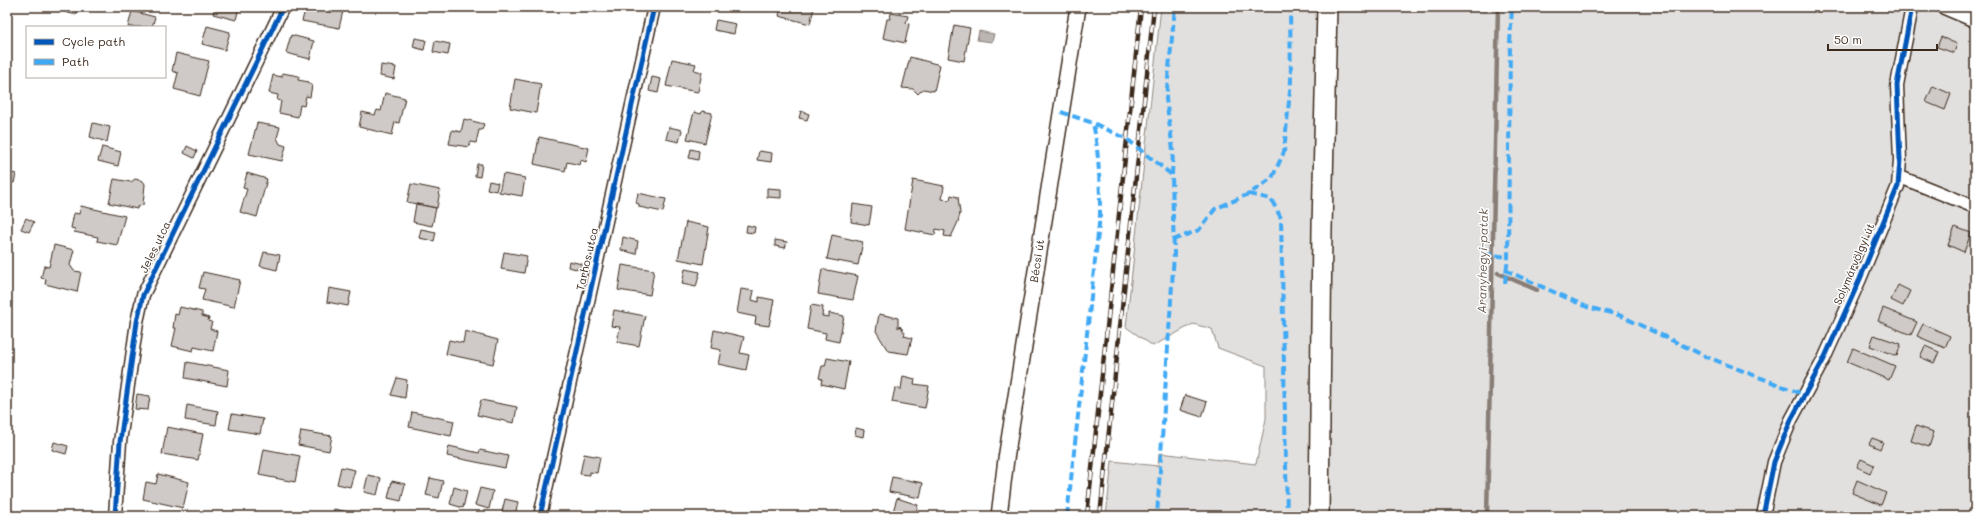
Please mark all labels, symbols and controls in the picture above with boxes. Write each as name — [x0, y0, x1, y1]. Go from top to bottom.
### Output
legend — [26, 26, 166, 78]
scale bar — [1828, 26, 1937, 52]
text: 50 m — [1834, 31, 1862, 47]
text: Cycle path — [62, 33, 125, 49]
text: Path — [62, 53, 89, 69]
water label: Aranyhegyi-patak — [1473, 208, 1491, 314]
street label: Jeles utca — [136, 218, 174, 275]
street label: Solymárvölgyi út — [1830, 221, 1878, 307]
street label: Tarhos utca — [572, 226, 601, 292]
street label: Bécsi út — [1026, 238, 1047, 283]

